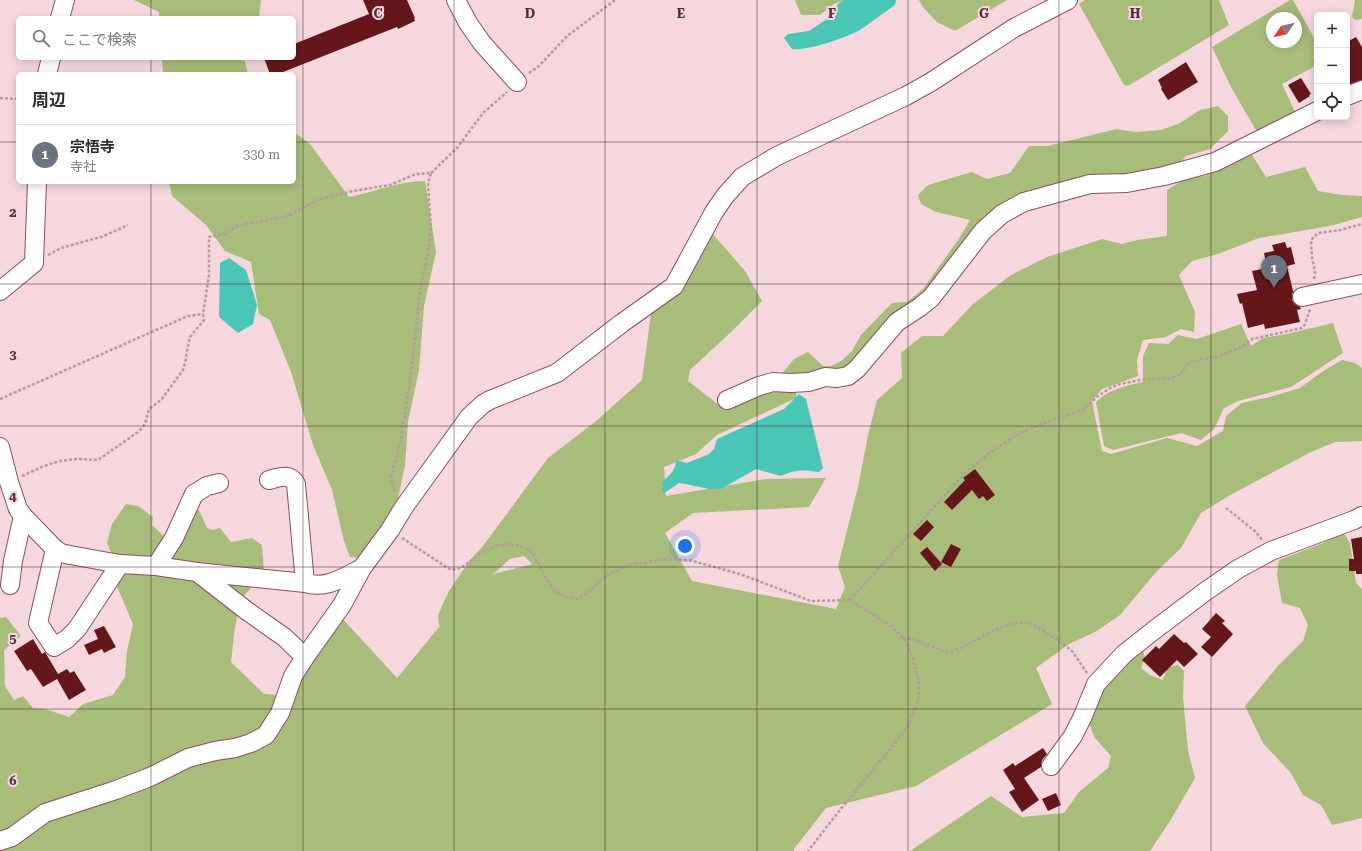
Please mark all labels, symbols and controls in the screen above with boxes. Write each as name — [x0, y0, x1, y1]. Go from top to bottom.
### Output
text: C — [373, 6, 383, 21]
text: D — [525, 6, 535, 21]
text: E — [677, 6, 685, 21]
text: F — [828, 6, 836, 21]
text: G — [979, 6, 989, 21]
text: H — [1130, 6, 1141, 21]
north arrow — [1266, 12, 1302, 48]
map controls — [1314, 12, 1350, 120]
button: + — [1314, 12, 1350, 48]
search box — [16, 16, 296, 60]
icon: search — [30, 27, 52, 49]
text: ここで検索 — [62, 31, 137, 49]
button: − — [1314, 48, 1350, 84]
button: locate — [1314, 84, 1350, 120]
text: 周辺 — [32, 90, 66, 110]
text: 宗悟寺 — [70, 138, 115, 156]
text: 1 — [41, 147, 49, 162]
text: 330 m — [243, 147, 280, 162]
text: 寺社 — [70, 159, 96, 174]
text: 2 — [9, 205, 17, 220]
pin: 1 — [1261, 255, 1287, 288]
text: 3 — [9, 347, 17, 362]
text: 4 — [9, 489, 17, 504]
your location — [675, 536, 695, 556]
text: 5 — [9, 631, 17, 646]
text: 6 — [9, 773, 17, 788]

